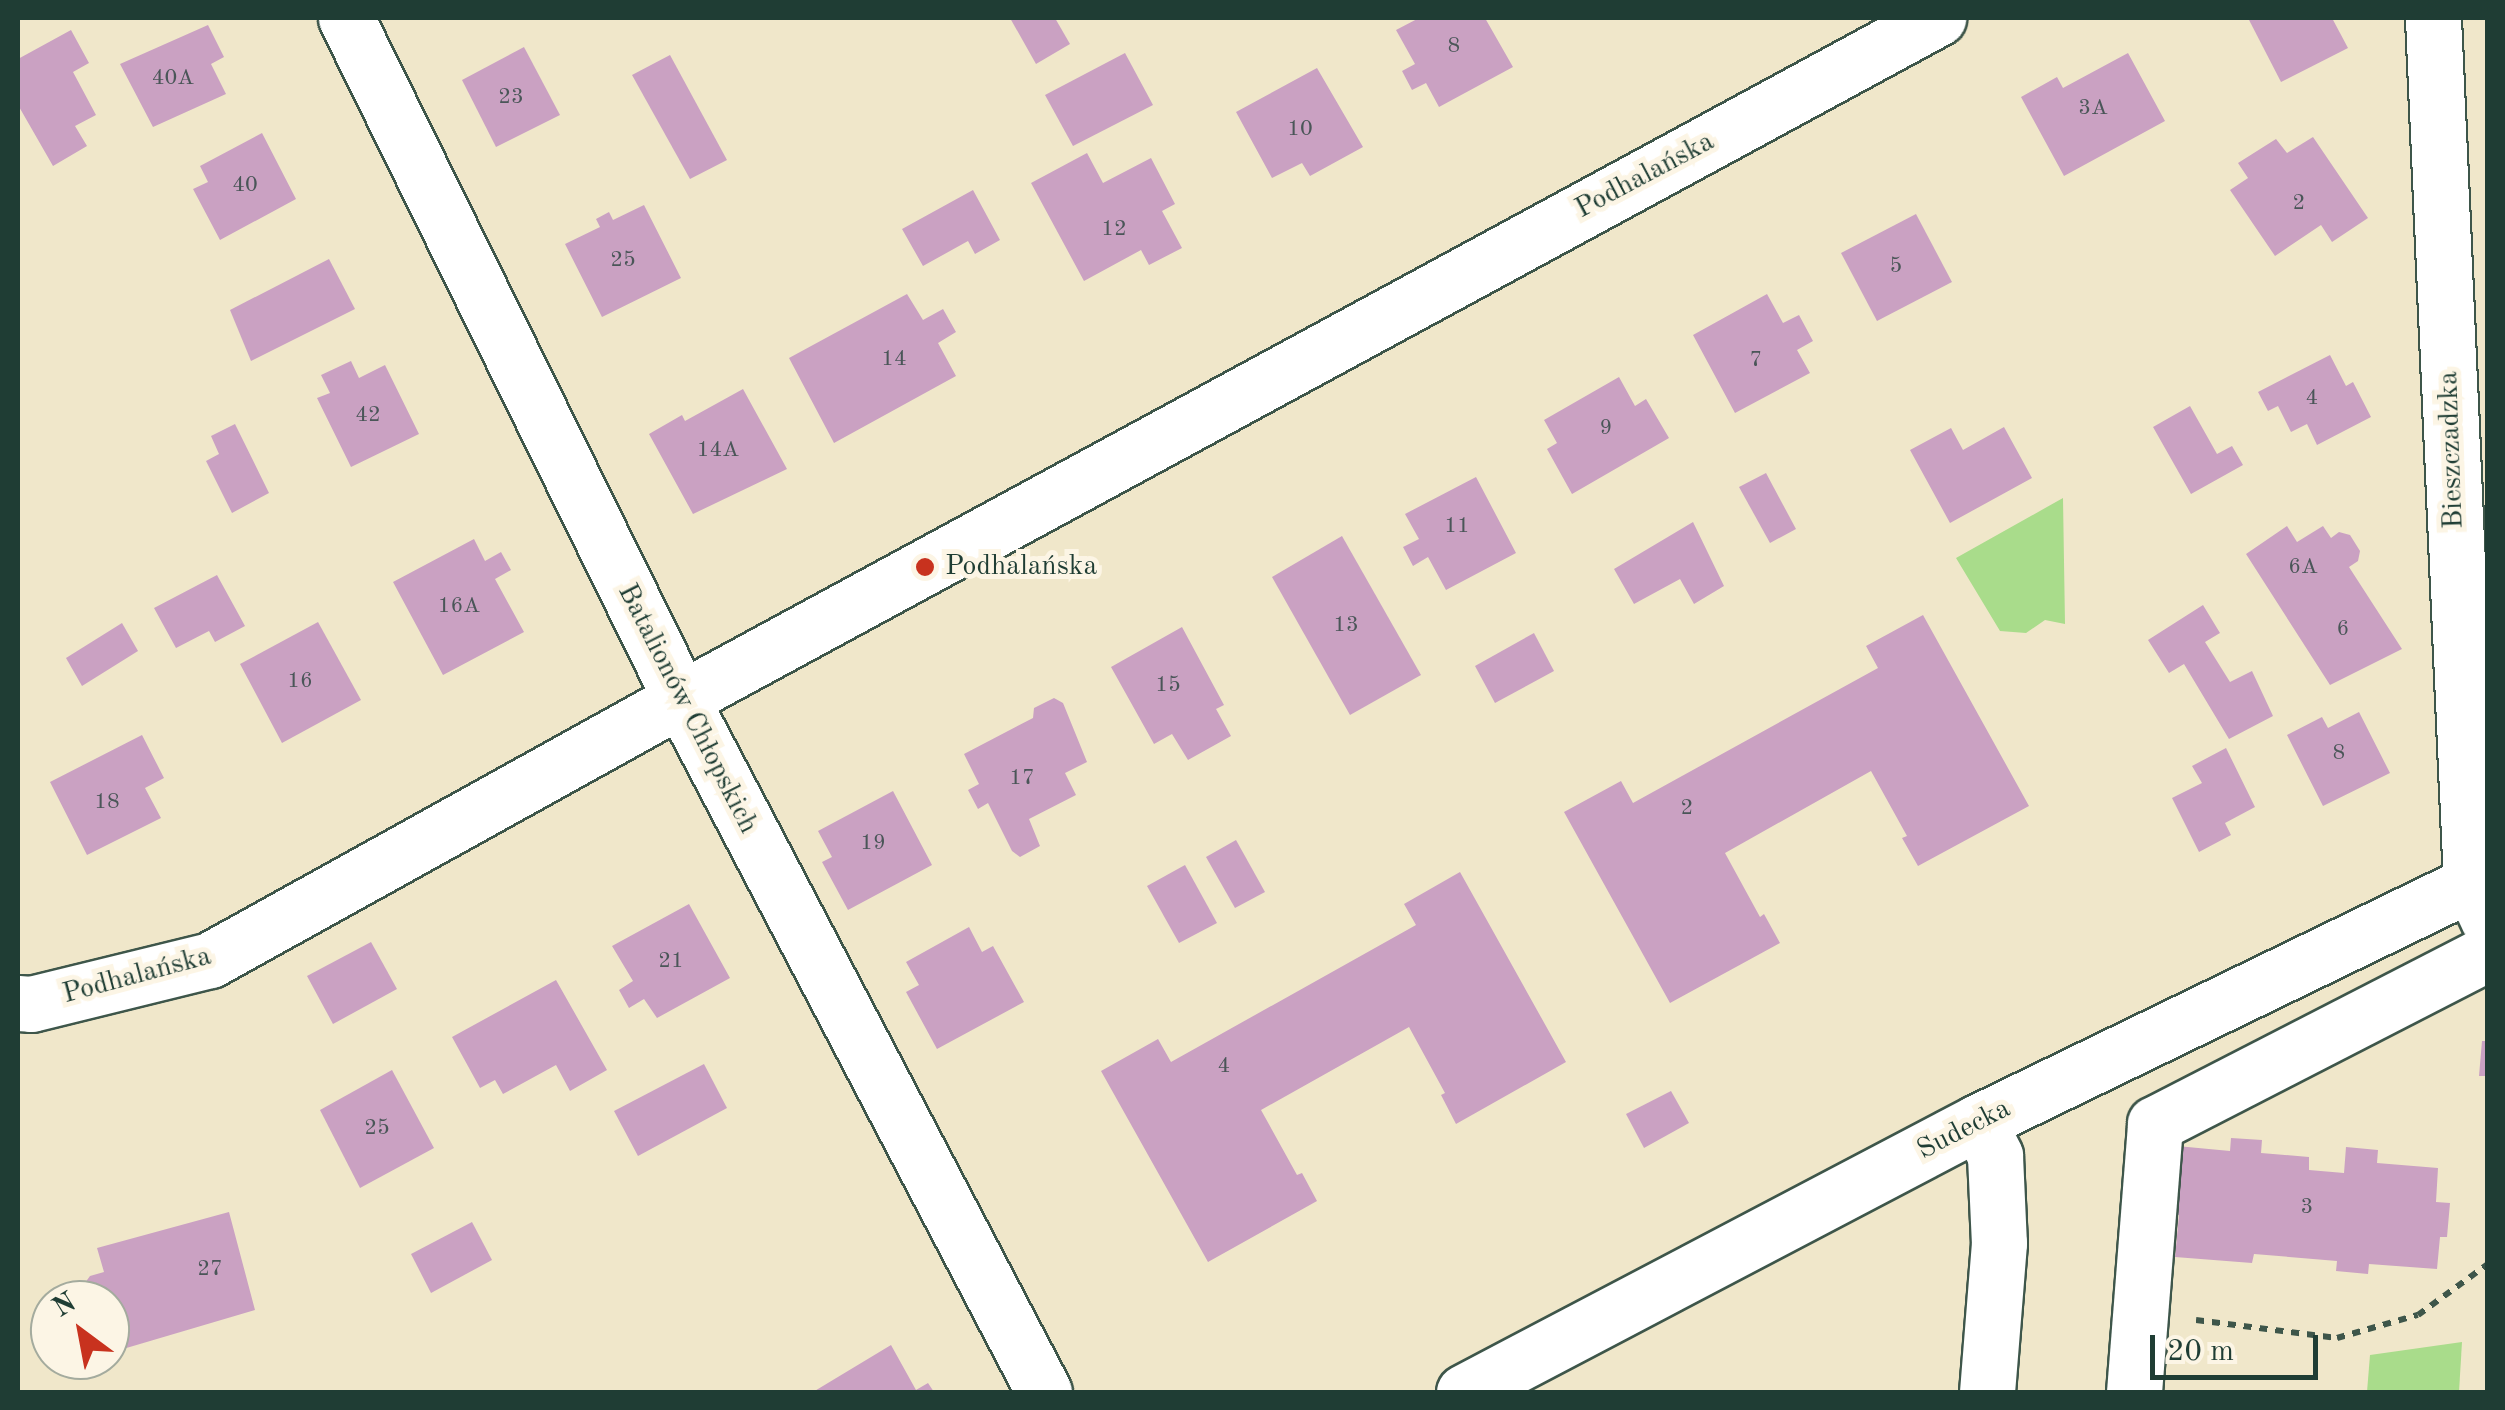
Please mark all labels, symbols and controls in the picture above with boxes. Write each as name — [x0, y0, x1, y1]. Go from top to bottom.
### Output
house number: 8 — [1448, 34, 1460, 60]
house number: 40A — [152, 66, 194, 92]
house number: 23 — [498, 85, 524, 111]
house number: 3A — [2078, 96, 2108, 122]
house number: 10 — [1287, 117, 1313, 143]
street label: Podhalańska — [1570, 125, 1720, 227]
house number: 40 — [232, 173, 258, 199]
house number: 2 — [2293, 191, 2305, 217]
house number: 12 — [1101, 217, 1127, 243]
house number: 25 — [610, 248, 636, 274]
house number: 5 — [1890, 254, 1902, 280]
house number: 14 — [881, 347, 907, 373]
house number: 7 — [1750, 348, 1762, 374]
street label: Bieszczadzka — [2432, 371, 2472, 529]
house number: 4 — [2306, 386, 2318, 412]
house number: 42 — [355, 403, 381, 429]
house number: 9 — [1600, 416, 1612, 442]
house number: 14A — [697, 438, 739, 464]
house number: 11 — [1444, 514, 1470, 540]
place label: Podhalańska — [945, 550, 1097, 584]
house number: 6A — [2288, 555, 2318, 581]
marker: Podhalańska — [914, 556, 936, 578]
street label: Batalionów Chłopskich — [609, 579, 765, 839]
house number: 16A — [438, 594, 480, 620]
house number: 13 — [1333, 613, 1359, 639]
house number: 6 — [2337, 617, 2349, 643]
house number: 16 — [287, 669, 313, 695]
house number: 15 — [1155, 673, 1181, 699]
house number: 8 — [2333, 741, 2345, 767]
house number: 17 — [1009, 766, 1035, 792]
house number: 18 — [94, 790, 120, 816]
house number: 2 — [1681, 796, 1693, 822]
house number: 19 — [860, 831, 886, 857]
street label: Podhalańska — [59, 940, 215, 1012]
house number: 21 — [658, 949, 684, 975]
house number: 4 — [1218, 1054, 1230, 1080]
street label: Sudecka — [1912, 1092, 2016, 1168]
house number: 25 — [364, 1116, 390, 1142]
house number: 3 — [2301, 1195, 2313, 1221]
house number: 27 — [197, 1257, 223, 1283]
north arrow — [30, 1280, 130, 1380]
text: N — [49, 1289, 82, 1324]
scale bar — [2155, 1315, 2322, 1377]
text: 20 m — [2167, 1337, 2234, 1367]

